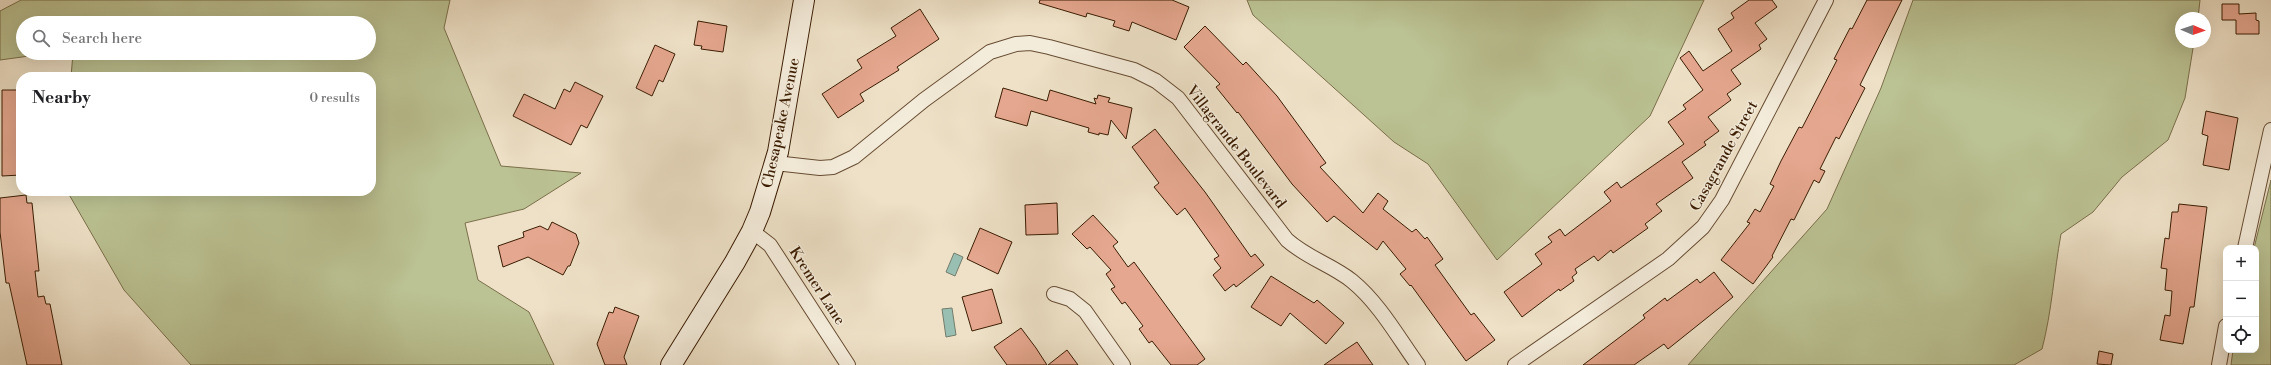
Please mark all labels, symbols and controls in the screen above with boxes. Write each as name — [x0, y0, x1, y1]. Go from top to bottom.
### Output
north arrow — [2175, 12, 2211, 48]
search box — [16, 16, 376, 60]
icon: search — [30, 27, 52, 49]
text: Search here — [62, 29, 142, 48]
street label: Chesapeake Avenue — [758, 56, 804, 190]
street label: Villagrande Boulevard — [1181, 81, 1290, 213]
text: Nearby — [32, 87, 91, 109]
text: 0 results — [309, 90, 360, 106]
street label: Casagrande Street — [1686, 97, 1762, 214]
street label: Kremer Lane — [785, 243, 849, 329]
map controls — [2223, 245, 2259, 353]
button: + — [2223, 245, 2259, 281]
button: − — [2223, 281, 2259, 317]
button: locate — [2223, 317, 2259, 353]

